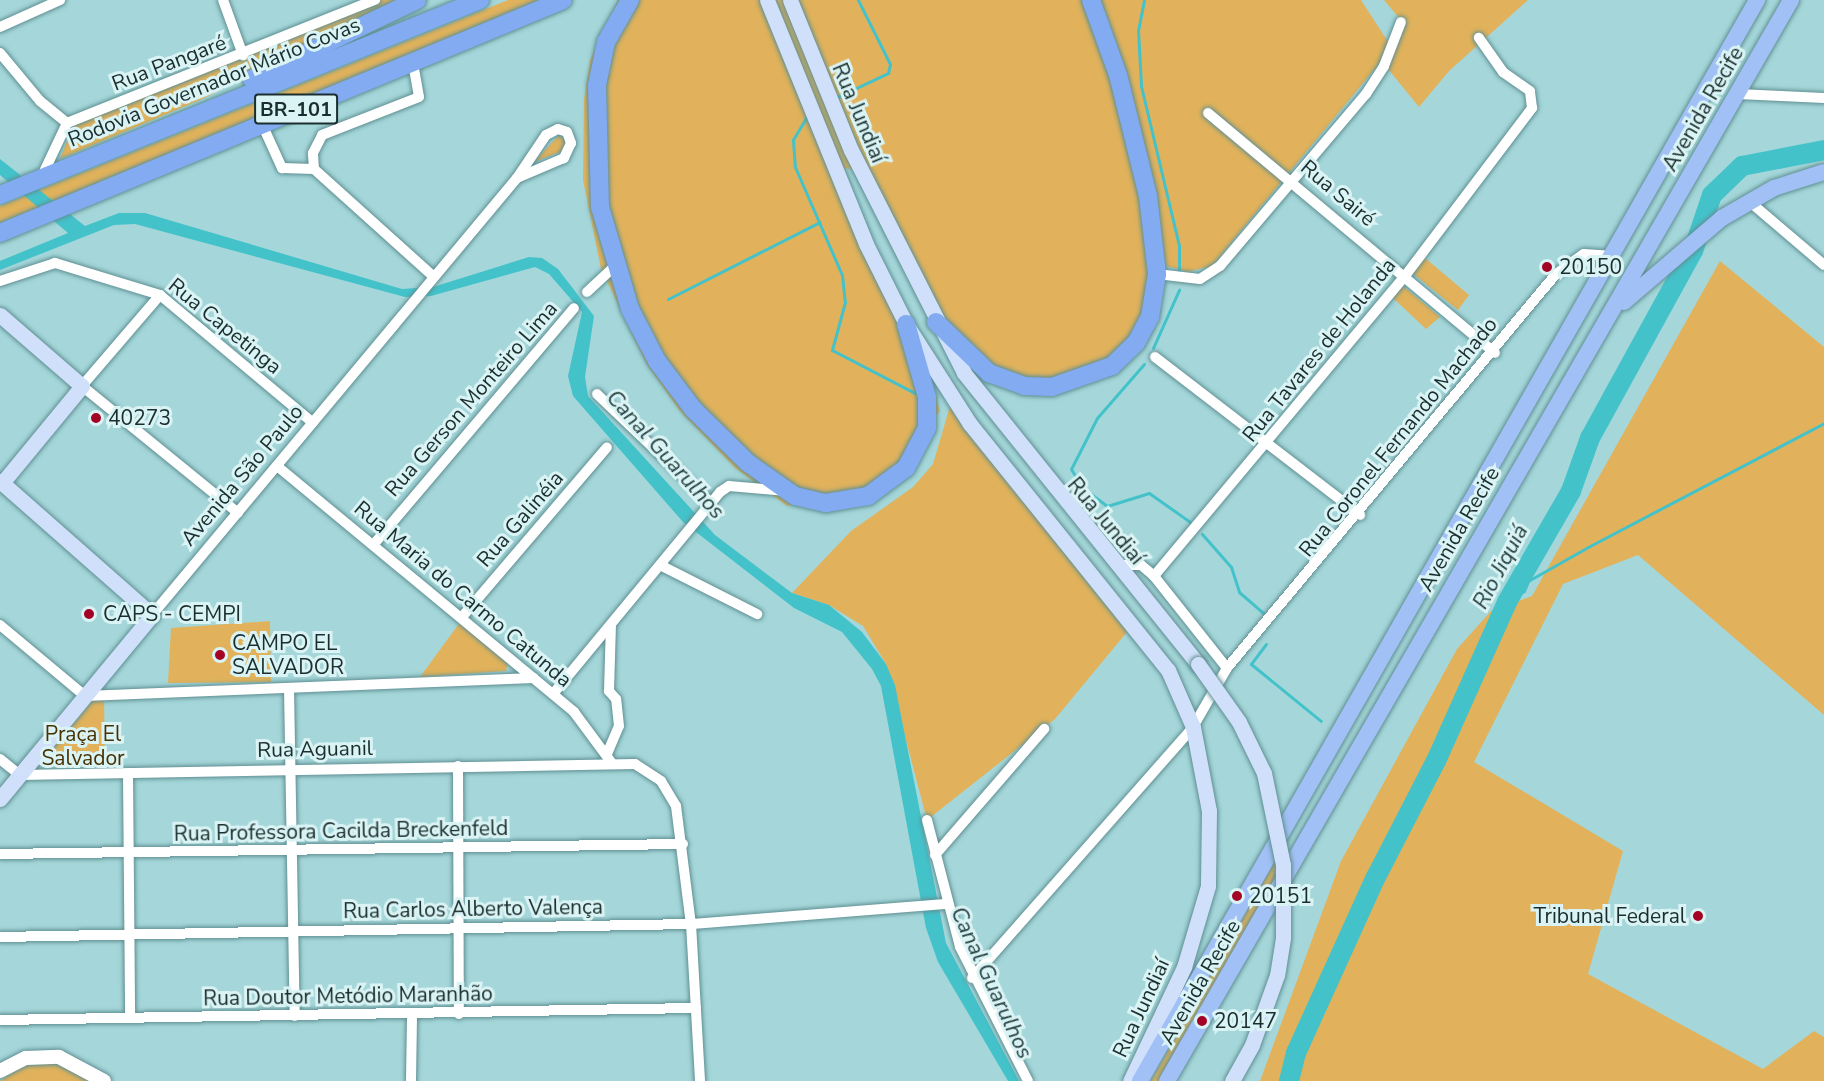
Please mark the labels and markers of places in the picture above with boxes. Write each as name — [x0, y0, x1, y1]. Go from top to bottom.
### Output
place label: 20150 — [1559, 254, 1622, 280]
marker: 20150 — [1540, 260, 1554, 274]
place label: 40273 — [108, 405, 171, 431]
marker: 40273 — [89, 411, 103, 425]
place label: CAPS - CEMPI — [103, 601, 241, 627]
marker: CAPS - CEMPI — [80, 605, 98, 623]
place label: CAMPO EL SALVADOR — [232, 630, 344, 680]
marker: CAMPO EL SALVADOR — [213, 648, 227, 662]
place label: 20151 — [1249, 883, 1312, 909]
marker: 20151 — [1230, 889, 1244, 903]
place label: Tribunal Federal — [1533, 903, 1686, 929]
marker: Tribunal Federal — [1691, 909, 1705, 923]
place label: 20147 — [1214, 1008, 1277, 1034]
marker: 20147 — [1195, 1014, 1209, 1028]

